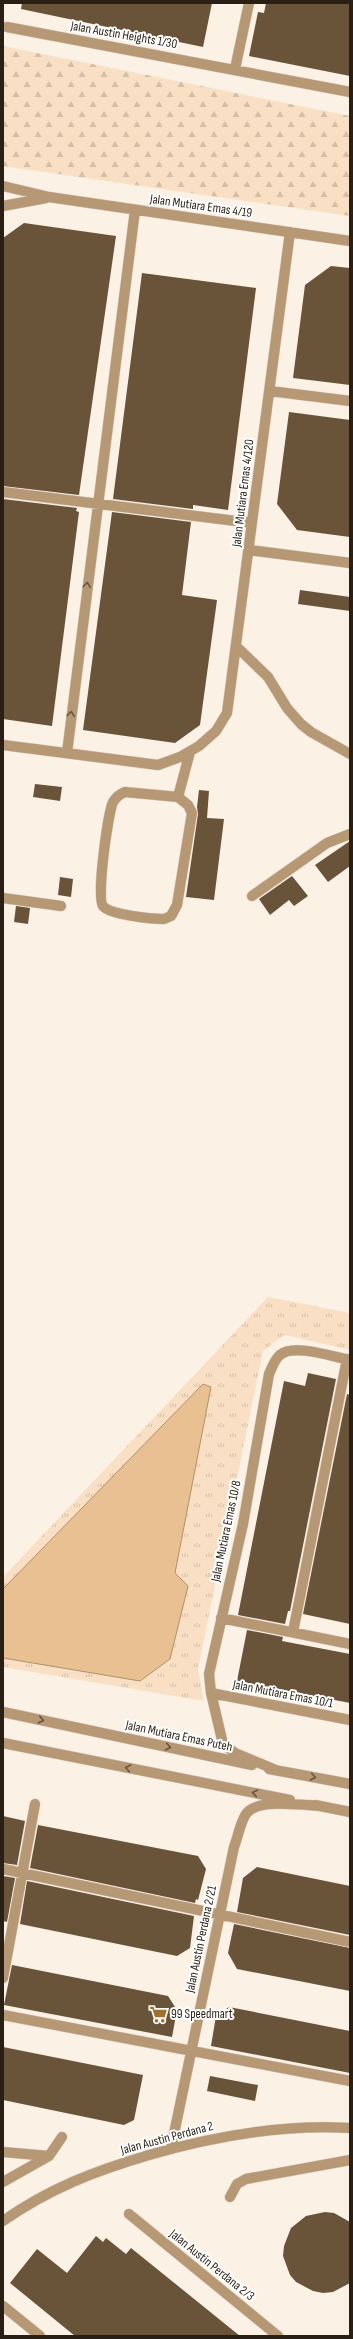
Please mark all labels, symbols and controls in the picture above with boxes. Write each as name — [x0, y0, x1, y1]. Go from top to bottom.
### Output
street label: Jalan Austin Heights 1/30 — [68, 18, 179, 52]
street label: Jalan Mutiara Emas 4/19 — [148, 191, 253, 221]
street label: Jalan Mutiara Emas 4/120 — [228, 438, 258, 549]
one-way arrow — [82, 582, 91, 588]
one-way arrow — [66, 711, 75, 718]
street label: Jalan Mutiara Emas 10/8 — [207, 1479, 245, 1584]
street label: Jalan Mutiara Emas 10/1 — [230, 1676, 335, 1712]
one-way arrow — [38, 1715, 44, 1723]
street label: Jalan Mutiara Emas Puteh — [123, 1717, 234, 1755]
one-way arrow — [165, 1743, 171, 1751]
one-way arrow — [125, 1764, 131, 1772]
one-way arrow — [310, 1773, 316, 1781]
one-way arrow — [252, 1789, 258, 1797]
street label: Jalan Austin Perdana 2/21 — [182, 1884, 220, 1995]
supermarket icon: 99 Speedmart — [148, 2004, 168, 2024]
place label: 99 Speedmart — [171, 2006, 233, 2022]
street label: Jalan Austin Perdana 2 — [118, 2118, 215, 2158]
street label: Jalan Austin Perdana 2/3 — [166, 2225, 258, 2304]

